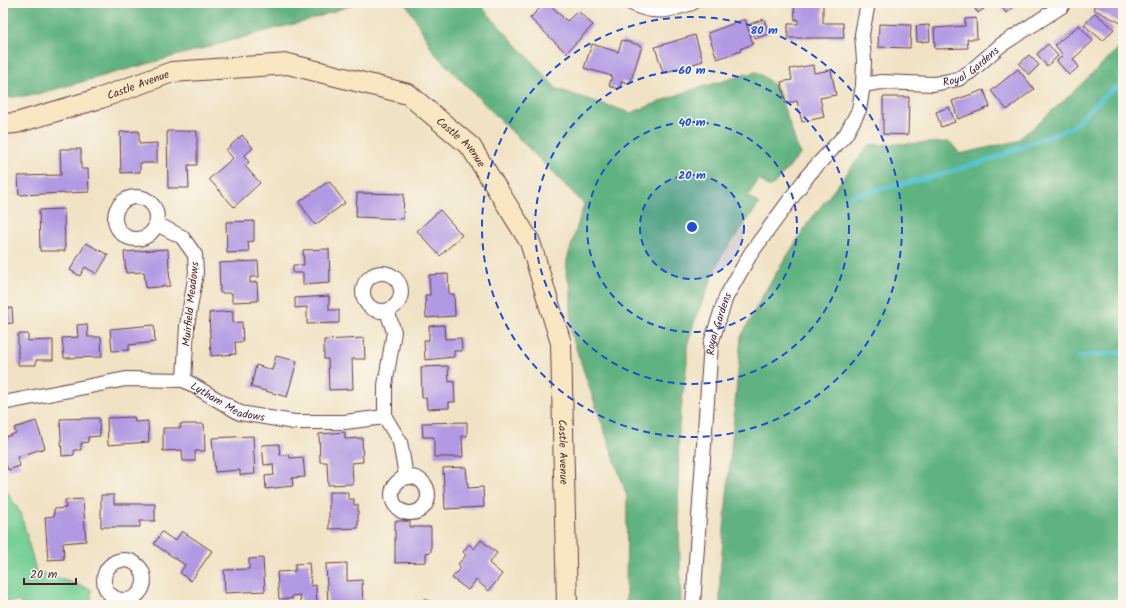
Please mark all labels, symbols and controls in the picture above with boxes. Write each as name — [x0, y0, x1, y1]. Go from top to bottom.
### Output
text: 80 m — [750, 21, 778, 40]
street label: Royal Gardens — [941, 42, 1004, 92]
text: 60 m — [678, 61, 706, 80]
street label: Castle Avenue — [105, 66, 172, 105]
street label: Castle Avenue — [432, 113, 489, 171]
text: 40 m — [678, 113, 706, 132]
text: 20 m — [678, 166, 706, 185]
centre of rings — [685, 220, 699, 234]
street label: Muirfield Meadows — [178, 261, 204, 347]
street label: Royal Gardens — [702, 289, 737, 356]
street label: Lytham Meadows — [187, 378, 267, 427]
street label: Castle Avenue — [553, 419, 572, 485]
scale bar — [24, 560, 76, 586]
text: 20 m — [30, 565, 58, 584]

